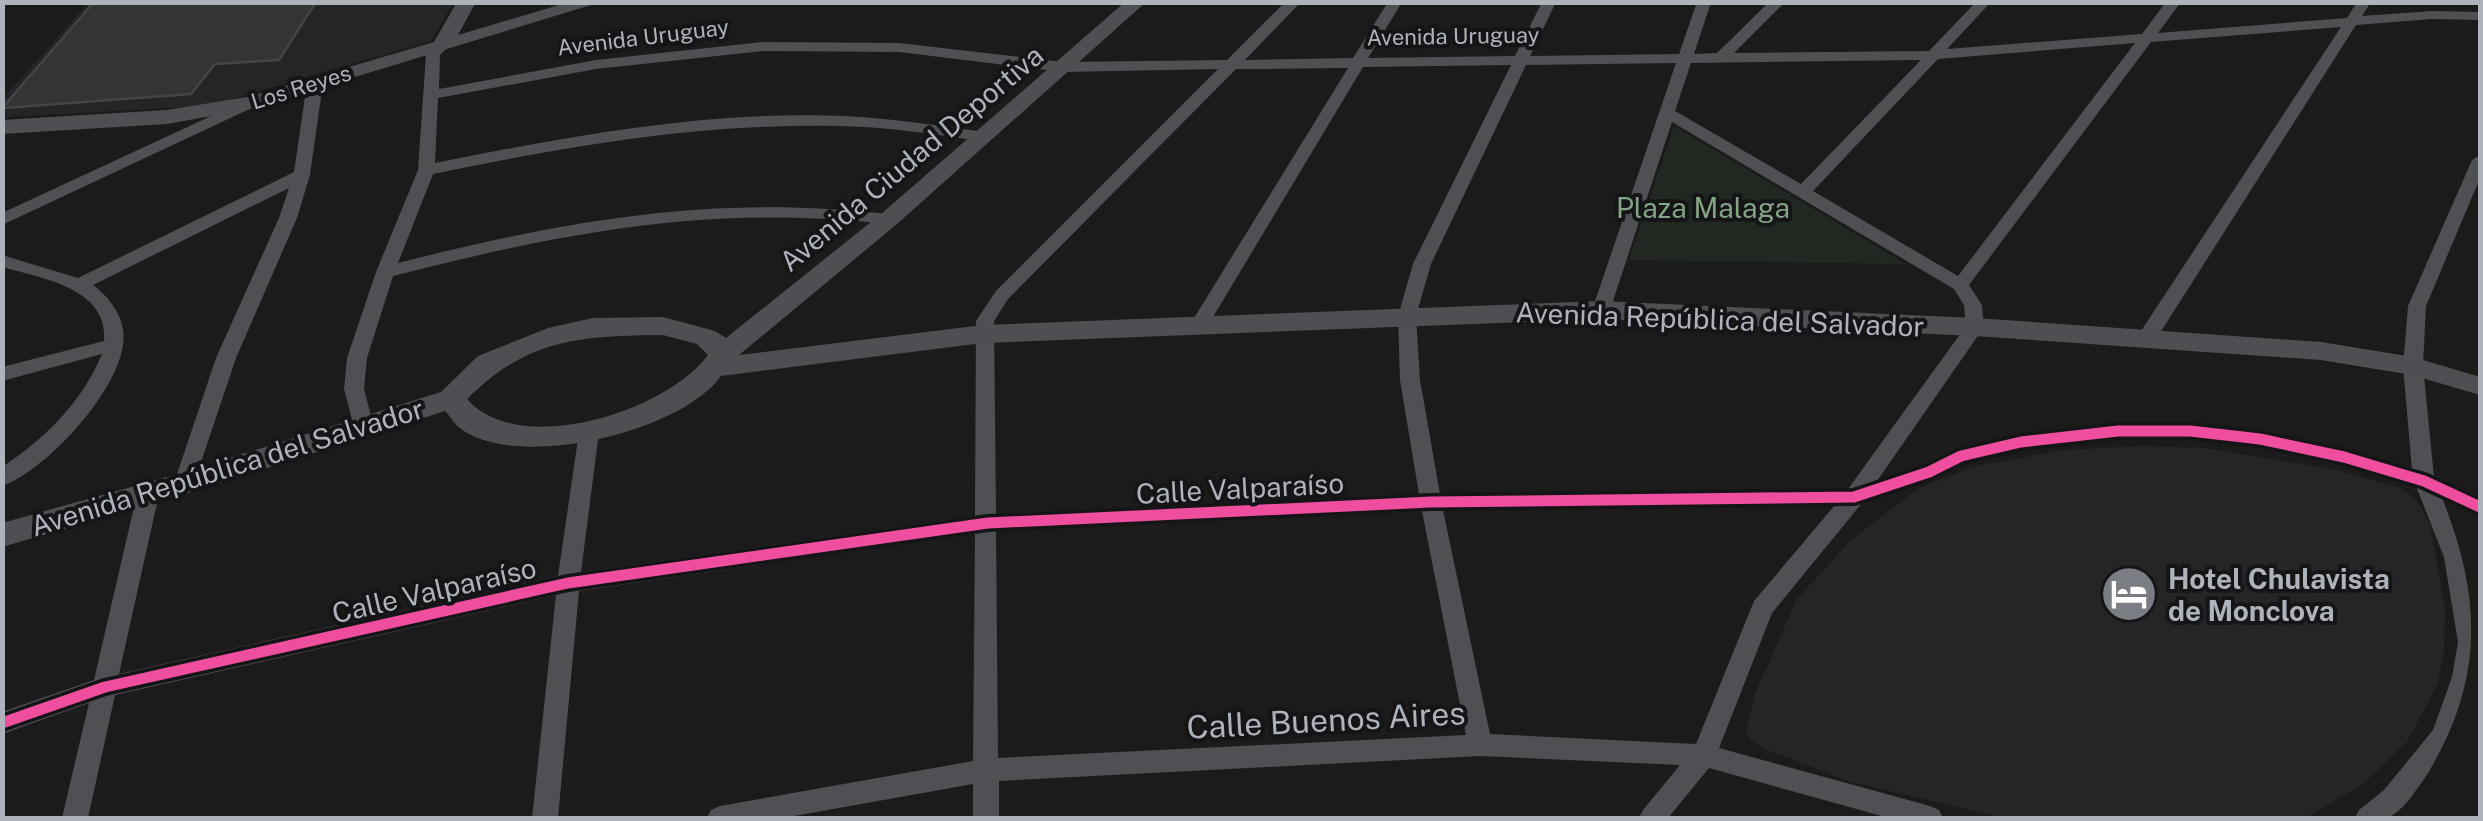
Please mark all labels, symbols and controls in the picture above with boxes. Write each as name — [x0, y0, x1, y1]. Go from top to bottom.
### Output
street label: Avenida Uruguay — [556, 14, 731, 60]
street label: Avenida Uruguay — [1366, 21, 1540, 51]
street label: Avenida Ciudad Deportiva — [773, 38, 1049, 278]
street label: Los Reyes — [248, 60, 354, 114]
park label: Plaza Malaga — [1616, 191, 1790, 224]
street label: Avenida República del Salvador — [1515, 295, 1925, 343]
street label: Avenida República del Salvador — [27, 391, 427, 543]
street label: Calle Valparaíso — [1135, 466, 1345, 510]
street label: Calle Valparaíso — [329, 550, 539, 630]
place label: Hotel Chulavista de Monclova — [2168, 562, 2390, 627]
hotel icon: Hotel Chulavista de Monclova — [2099, 564, 2159, 624]
street label: Calle Buenos Aires — [1186, 694, 1466, 746]

